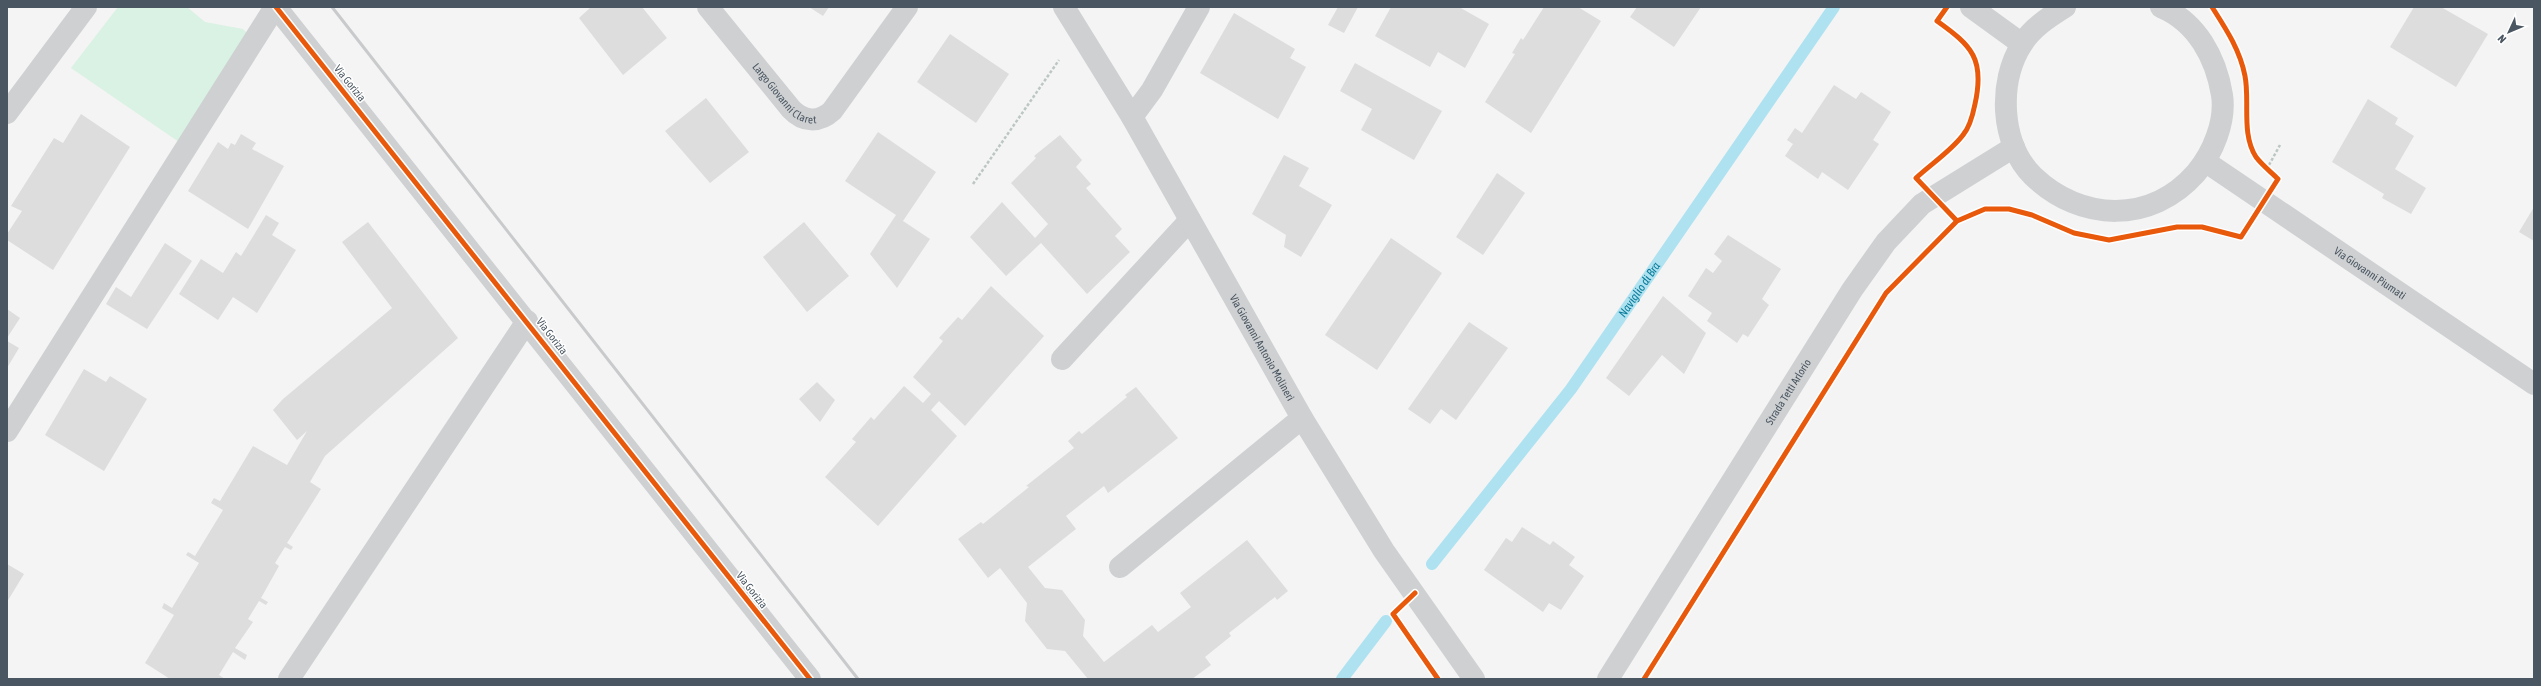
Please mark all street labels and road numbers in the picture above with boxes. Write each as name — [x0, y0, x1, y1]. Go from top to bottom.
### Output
street label: Largo Giovanni Claret — [750, 61, 817, 126]
street label: Via Gorizia — [332, 63, 368, 103]
street label: Via Giovanni Piumati — [2332, 244, 2408, 302]
street label: Via Giovanni Antonio Molineri — [1227, 292, 1297, 403]
street label: Via Gorizia — [534, 315, 570, 357]
street label: Strada Tetti Arlorio — [1763, 357, 1813, 427]
street label: Via Gorizia — [734, 569, 770, 611]

